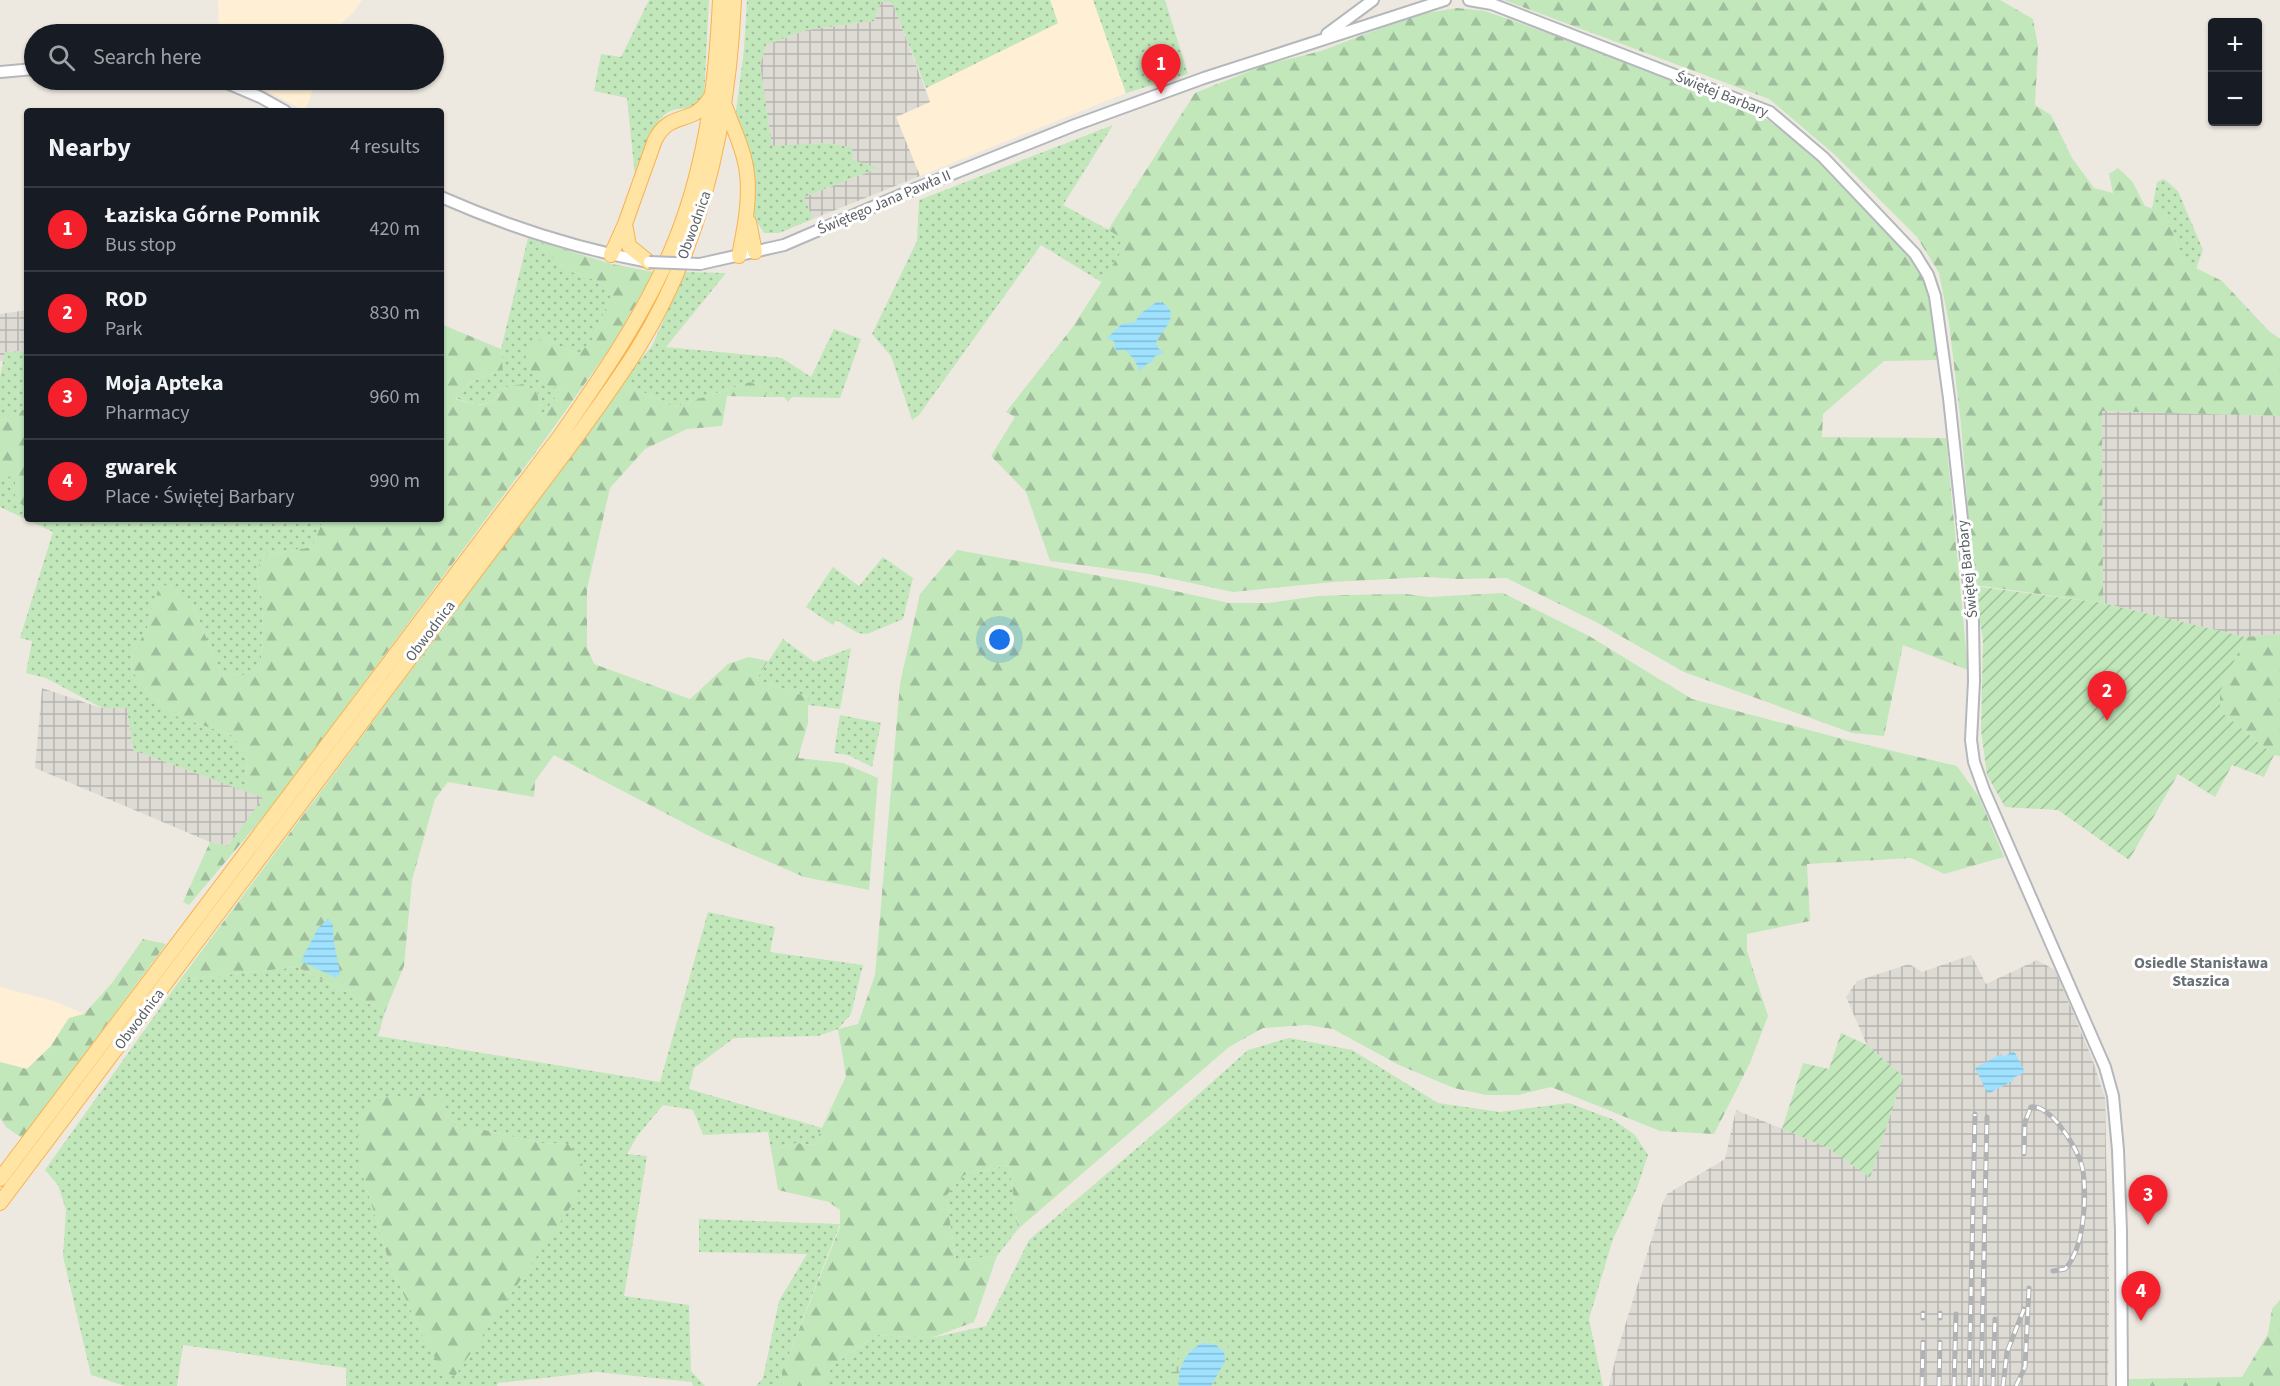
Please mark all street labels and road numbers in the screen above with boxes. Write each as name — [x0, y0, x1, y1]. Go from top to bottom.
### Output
street label: Świętej Barbary — [1672, 66, 1771, 123]
street label: Świętego Jana Pawła II — [814, 165, 954, 240]
street label: Obwodnica — [672, 188, 717, 262]
street label: Świętej Barbary — [1952, 519, 1983, 619]
street label: Obwodnica — [400, 596, 460, 666]
street label: Obwodnica — [109, 984, 169, 1054]

